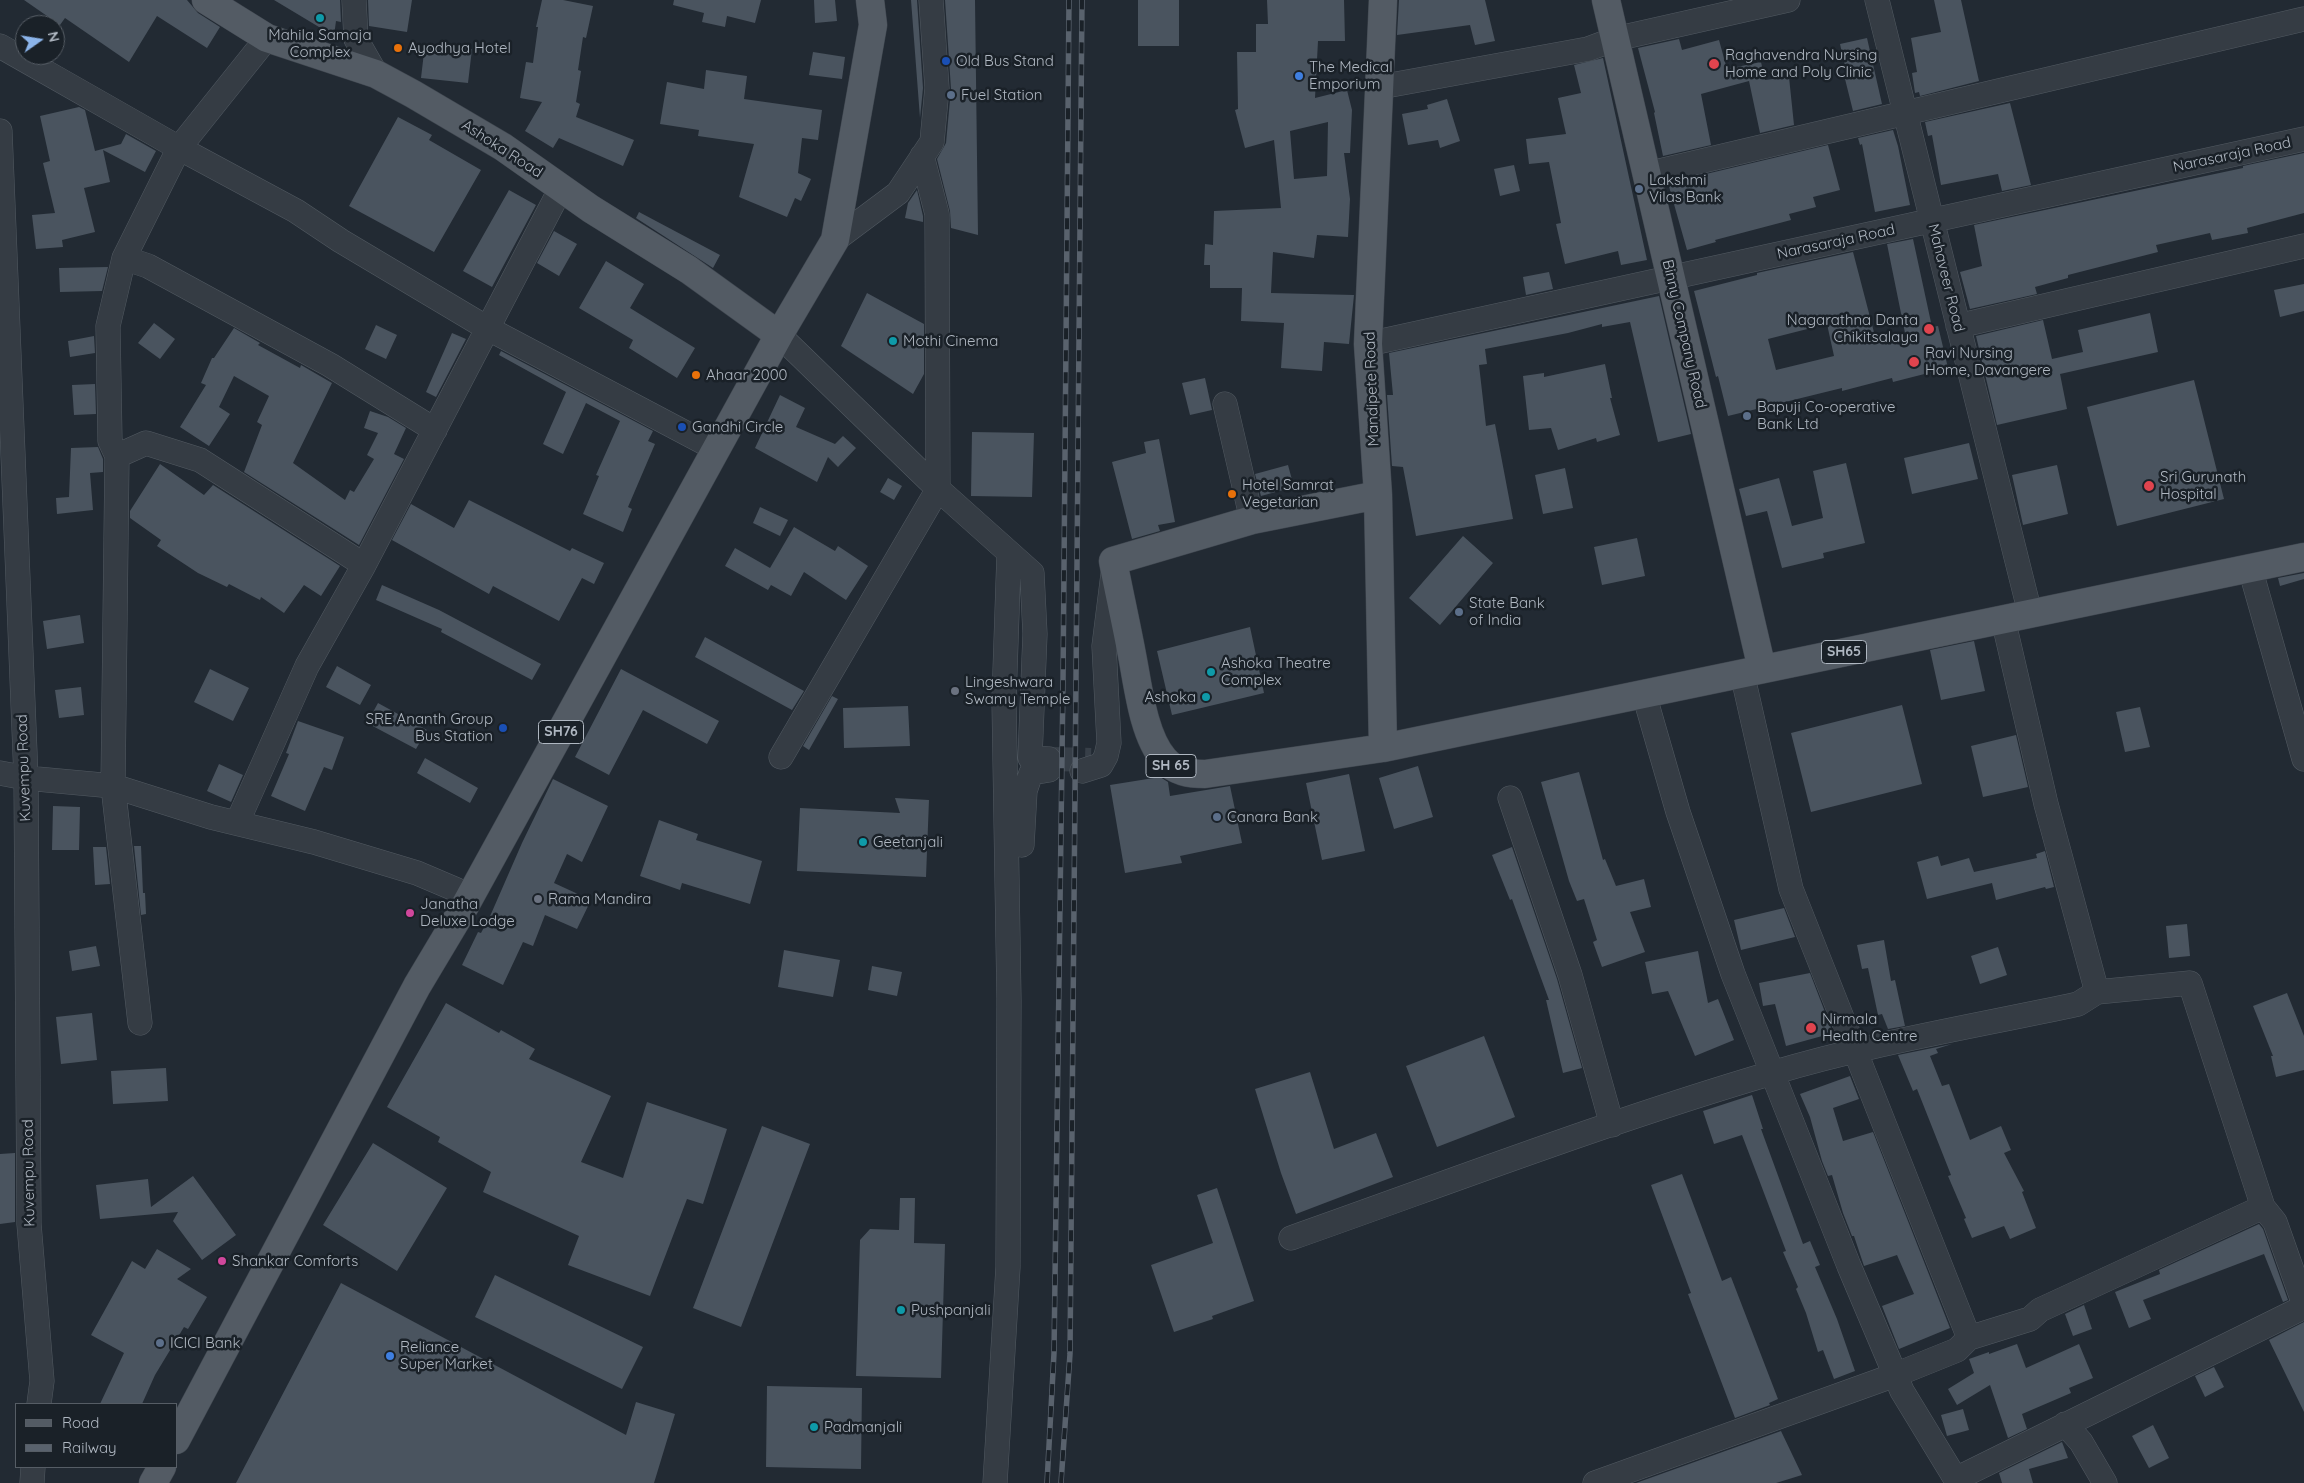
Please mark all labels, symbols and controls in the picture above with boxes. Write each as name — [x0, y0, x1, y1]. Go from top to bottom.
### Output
marker: Mahila Samaja Complex — [314, 12, 326, 24]
north arrow — [15, 15, 65, 65]
place label: Mahila Samaja Complex — [268, 26, 372, 61]
text: N — [44, 30, 64, 44]
place label: Ayodhya Hotel — [408, 39, 511, 57]
marker: Ayodhya Hotel — [392, 42, 404, 54]
place label: Raghavendra Nursing Home and Poly Clinic — [1725, 46, 1877, 81]
place label: Old Bus Stand — [956, 52, 1054, 70]
marker: Old Bus Stand — [940, 55, 952, 67]
marker: Raghavendra Nursing Home and Poly Clinic — [1707, 57, 1721, 71]
place label: The Medical Emporium — [1309, 58, 1393, 93]
marker: The Medical Emporium — [1293, 70, 1305, 82]
place label: Fuel Station — [961, 86, 1042, 104]
marker: Fuel Station — [945, 89, 957, 101]
street label: Ashoka Road — [458, 116, 546, 182]
street label: Narasaraja Road — [2171, 134, 2293, 176]
place label: Lakshmi Vilas Bank — [1649, 171, 1721, 206]
marker: Lakshmi Vilas Bank — [1633, 183, 1645, 195]
street label: Narasaraja Road — [1775, 221, 1897, 263]
street label: Mahaveer Road — [1924, 222, 1968, 334]
street label: Binny Company Road — [1658, 258, 1710, 410]
place label: Nagarathna Danta Chikitsalaya — [1787, 311, 1918, 346]
marker: Nagarathna Danta Chikitsalaya — [1922, 322, 1936, 336]
street label: Mandipete Road — [1361, 331, 1383, 447]
place label: Mothi Cinema — [903, 332, 998, 350]
marker: Mothi Cinema — [887, 335, 899, 347]
place label: Ravi Nursing Home, Davangere — [1925, 344, 2051, 379]
marker: Ravi Nursing Home, Davangere — [1907, 355, 1921, 369]
place label: Ahaar 2000 — [706, 366, 788, 384]
marker: Ahaar 2000 — [690, 369, 702, 381]
place label: Bapuji Co-operative Bank Ltd — [1757, 398, 1895, 433]
marker: Bapuji Co-operative Bank Ltd — [1741, 410, 1753, 422]
place label: Gandhi Circle — [692, 418, 783, 436]
marker: Gandhi Circle — [676, 421, 688, 433]
place label: Sri Gurunath Hospital — [2160, 468, 2246, 503]
place label: Hotel Samrat Vegetarian — [1242, 476, 1334, 511]
marker: Sri Gurunath Hospital — [2142, 479, 2156, 493]
marker: Hotel Samrat Vegetarian — [1226, 488, 1238, 500]
place label: State Bank of India — [1469, 594, 1545, 629]
marker: State Bank of India — [1453, 606, 1465, 618]
road number: SH65 — [1822, 640, 1866, 664]
place label: Ashoka Theatre Complex — [1221, 654, 1331, 689]
marker: Ashoka Theatre Complex — [1205, 666, 1217, 678]
place label: Lingeshwara Swamy Temple — [965, 673, 1070, 708]
marker: Lingeshwara Swamy Temple — [949, 685, 961, 697]
place label: Ashoka — [1145, 688, 1196, 706]
marker: Ashoka — [1200, 691, 1212, 703]
place label: SRE Ananth Group Bus Station — [366, 710, 493, 745]
street label: Kuvempu Road — [13, 714, 35, 822]
road number: SH76 — [538, 720, 584, 744]
marker: SRE Ananth Group Bus Station — [497, 722, 509, 734]
road number: SH 65 — [1146, 754, 1196, 778]
place label: Canara Bank — [1227, 808, 1318, 826]
marker: Canara Bank — [1211, 811, 1223, 823]
place label: Geetanjali — [873, 833, 943, 851]
marker: Geetanjali — [857, 836, 869, 848]
place label: Rama Mandira — [548, 890, 651, 908]
marker: Rama Mandira — [532, 893, 544, 905]
place label: Janatha Deluxe Lodge — [420, 895, 515, 930]
marker: Janatha Deluxe Lodge — [404, 907, 416, 919]
place label: Nirmala Health Centre — [1822, 1010, 1917, 1045]
marker: Nirmala Health Centre — [1804, 1021, 1818, 1035]
street label: Kuvempu Road — [19, 1119, 39, 1227]
place label: Shankar Comforts — [232, 1252, 358, 1270]
marker: Shankar Comforts — [216, 1255, 228, 1267]
place label: Pushpanjali — [911, 1301, 991, 1319]
marker: Pushpanjali — [895, 1304, 907, 1316]
place label: ICICI Bank — [170, 1334, 240, 1352]
marker: ICICI Bank — [154, 1337, 166, 1349]
place label: Reliance Super Market — [400, 1338, 493, 1373]
marker: Reliance Super Market — [384, 1350, 396, 1362]
legend — [15, 1403, 178, 1468]
text: Road — [62, 1413, 99, 1432]
place label: Padmanjali — [824, 1418, 902, 1436]
marker: Padmanjali — [808, 1421, 820, 1433]
text: Railway — [62, 1438, 117, 1457]

